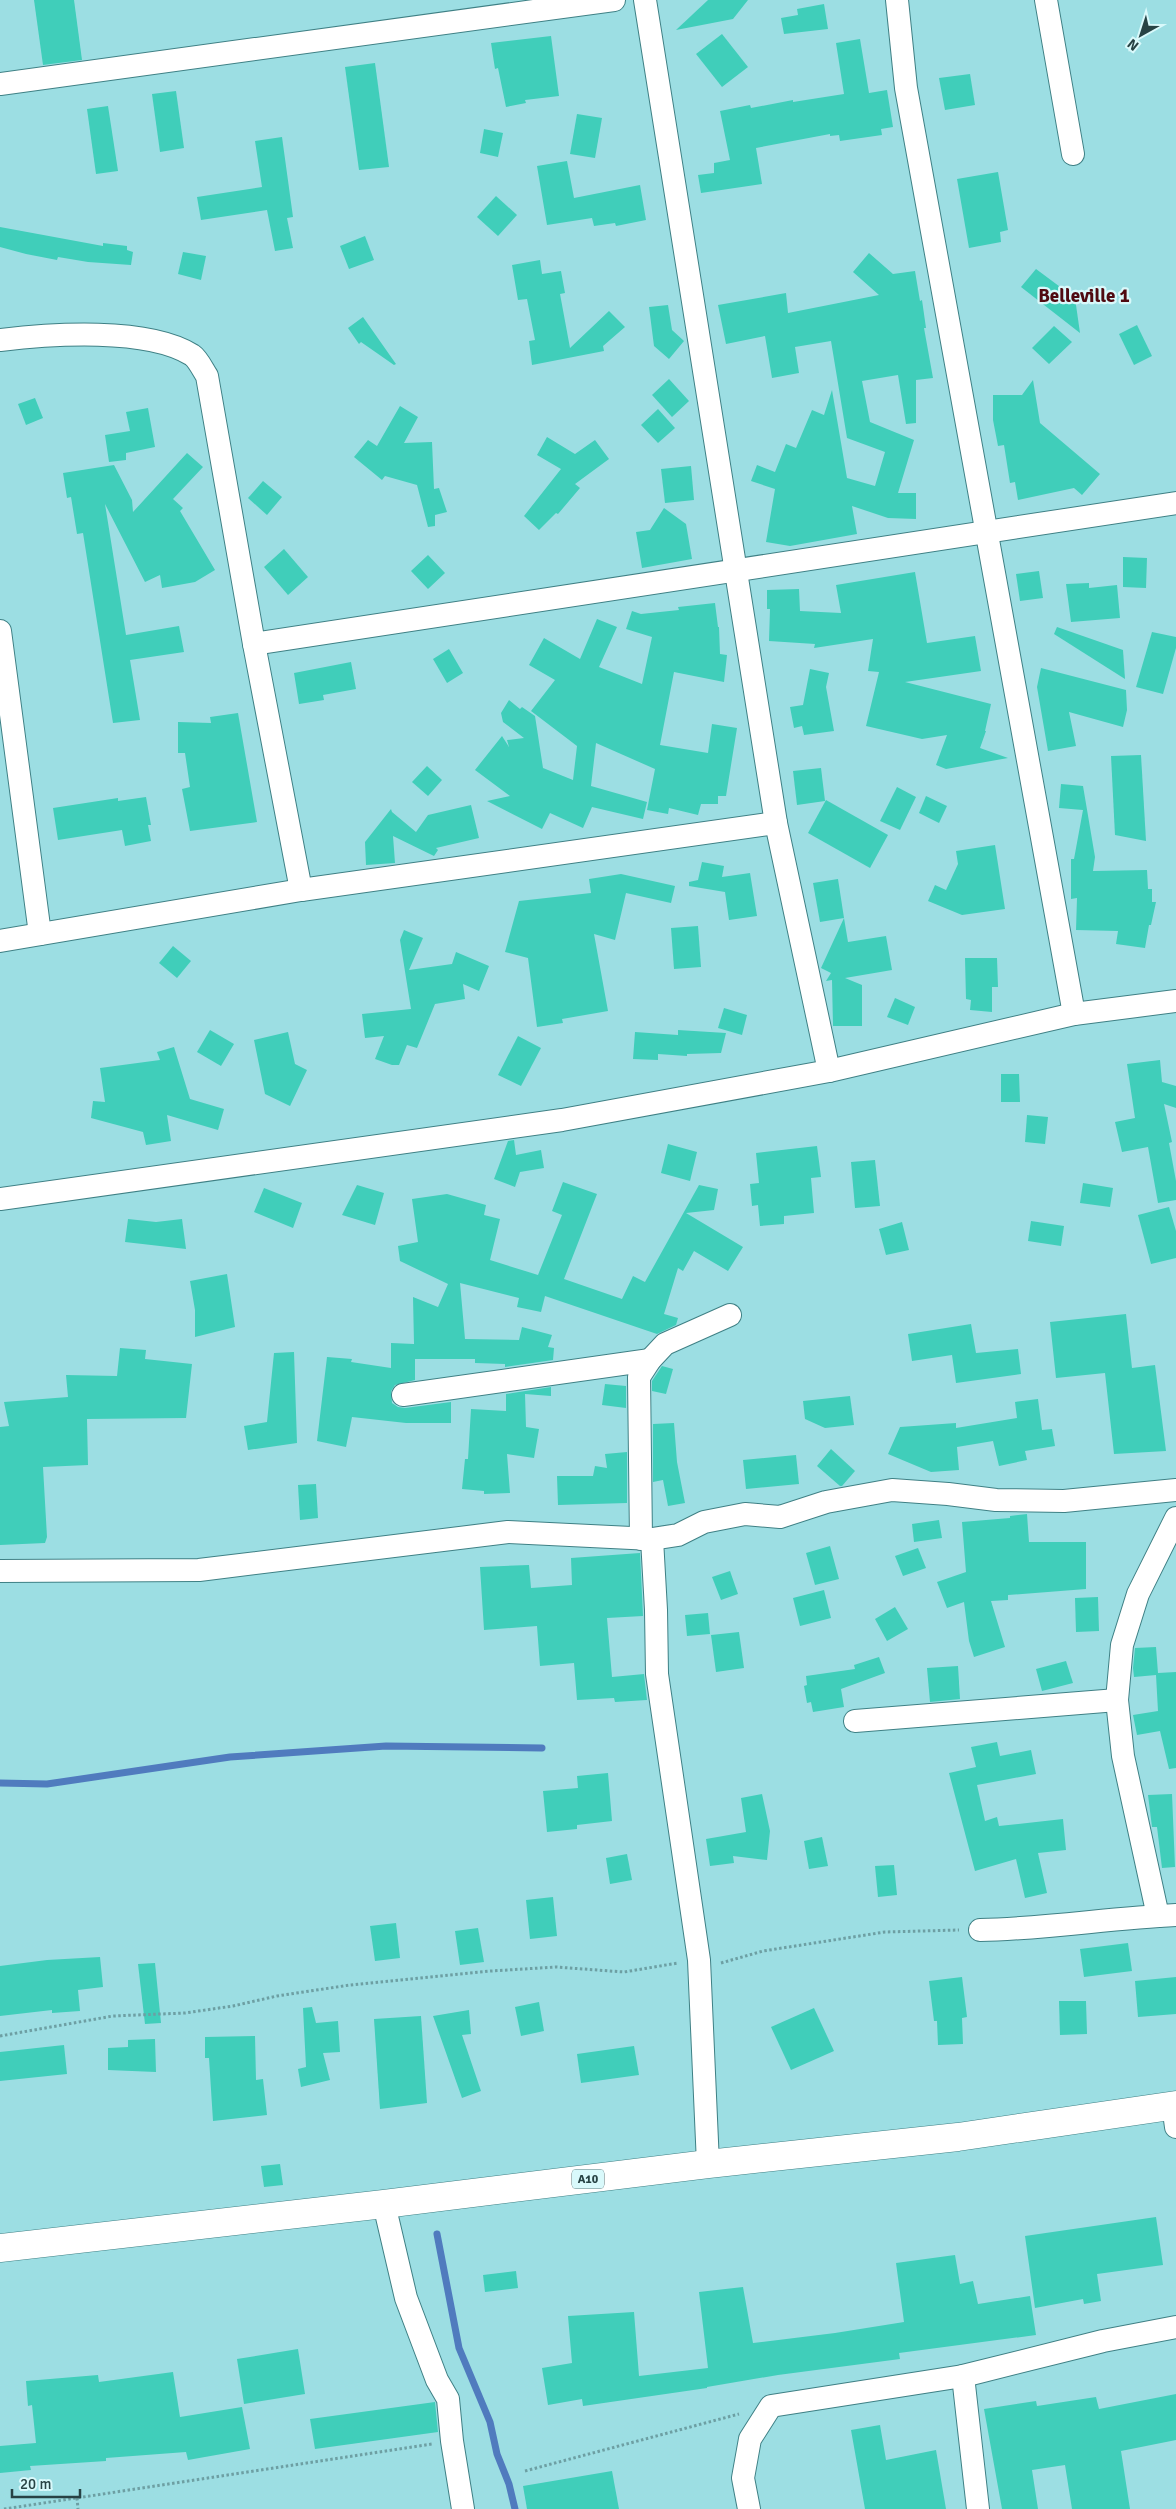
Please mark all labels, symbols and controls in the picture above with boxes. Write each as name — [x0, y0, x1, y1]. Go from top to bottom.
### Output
north arrow — [1116, 10, 1166, 60]
text: N — [1124, 35, 1142, 54]
district label: Belleville 1 — [1038, 284, 1130, 308]
road number: A10 — [572, 2170, 604, 2188]
scale bar — [12, 2466, 80, 2498]
text: 20 m — [20, 2475, 51, 2493]

